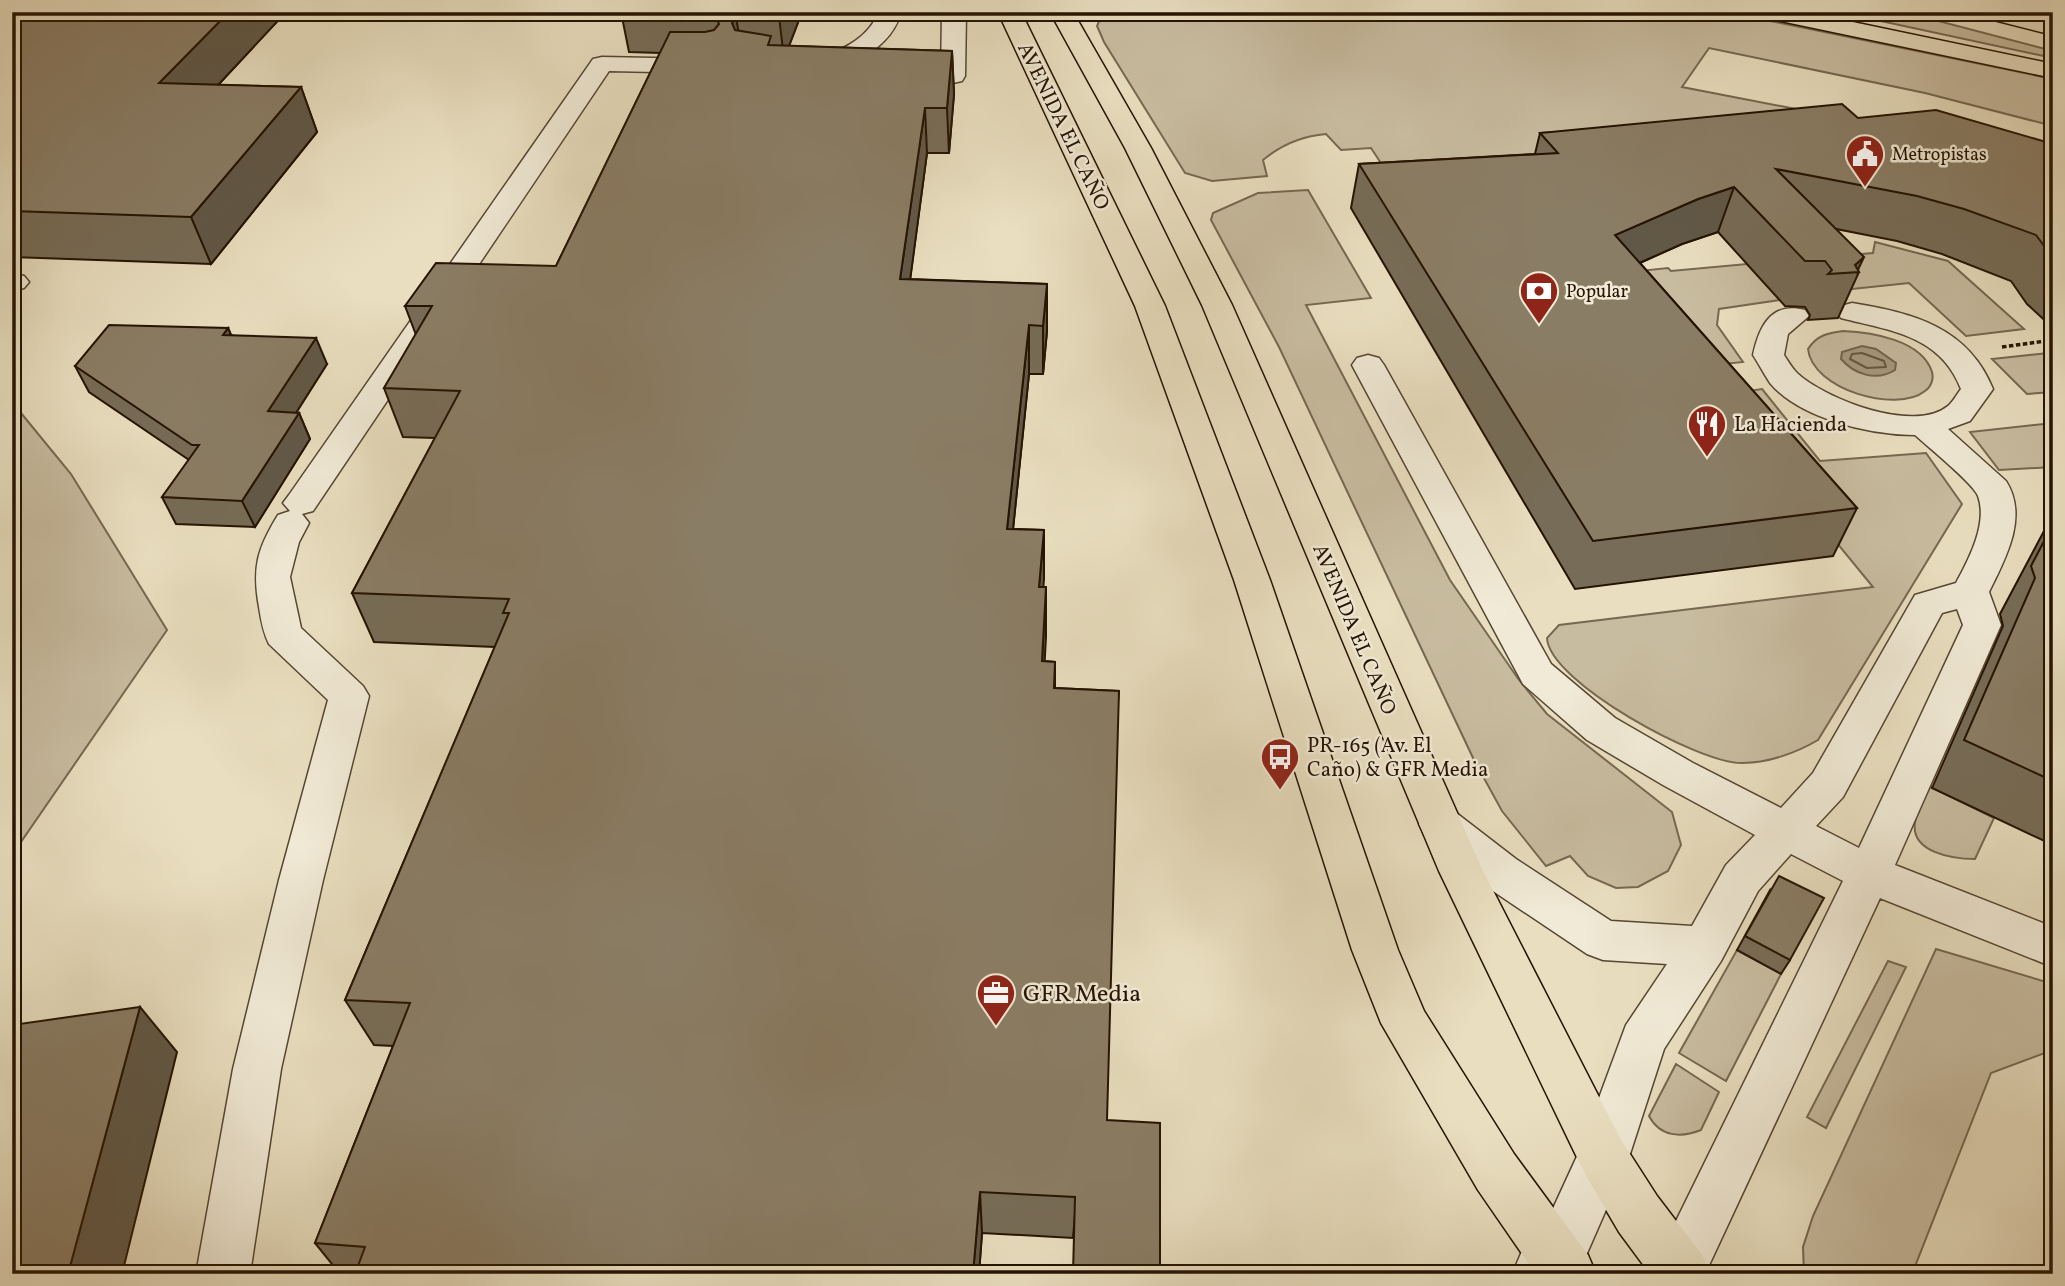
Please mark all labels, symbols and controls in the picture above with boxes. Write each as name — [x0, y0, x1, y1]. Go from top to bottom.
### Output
street label: AVENIDA EL CAÑO — [1009, 38, 1116, 215]
public building icon: Metropistas — [1844, 133, 1886, 188]
place label: Metropistas — [1892, 143, 1987, 168]
bank icon: Popular — [1518, 270, 1560, 325]
place label: Popular — [1566, 280, 1628, 305]
restaurant icon: La Hacienda — [1686, 403, 1728, 458]
place label: La Hacienda — [1734, 411, 1847, 440]
street label: AVENIDA EL CAÑO — [1304, 540, 1403, 720]
place label: PR-165 (Av. El Caño) & GFR Media — [1307, 732, 1488, 785]
bus stop icon: PR-165 (Av. El Caño) & GFR Media — [1259, 736, 1301, 791]
office icon: GFR Media — [975, 972, 1017, 1027]
place label: GFR Media — [1023, 978, 1141, 1012]

